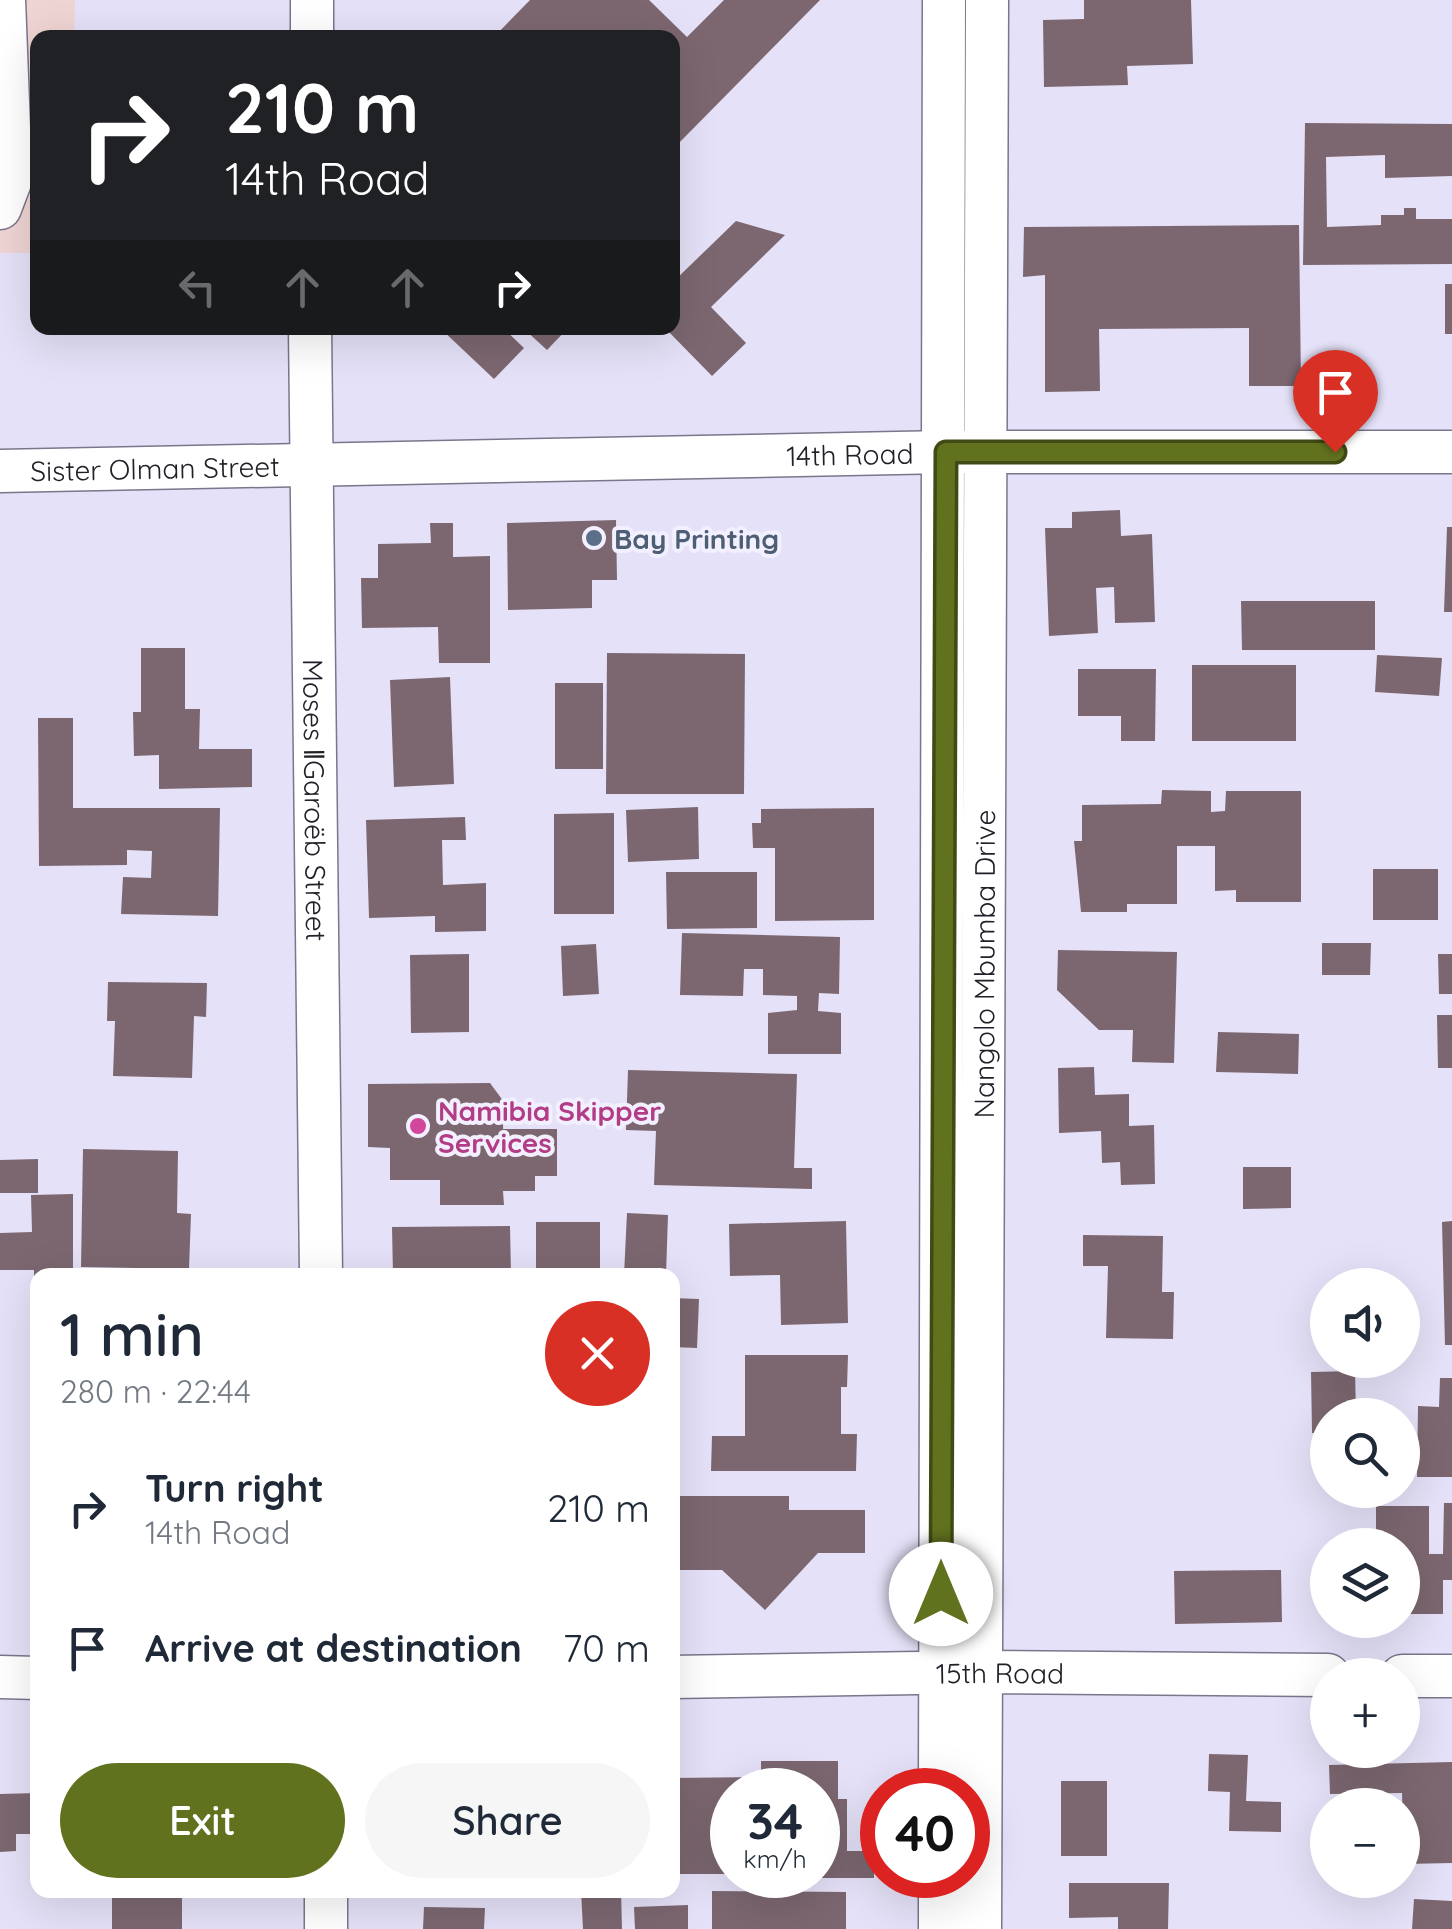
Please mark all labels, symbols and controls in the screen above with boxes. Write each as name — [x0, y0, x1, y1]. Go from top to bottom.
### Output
text: 210 m — [225, 63, 419, 151]
icon: right — [60, 70, 190, 200]
text: 14th Road — [225, 150, 429, 206]
icon: left — [170, 260, 225, 315]
icon: ahead — [275, 260, 330, 315]
icon: ahead — [380, 260, 435, 315]
icon: right — [485, 260, 540, 315]
pin — [1293, 350, 1378, 453]
icon: arrive — [1308, 365, 1363, 420]
street label: 14th Road — [786, 435, 914, 473]
street label: Sister Olman Street — [30, 448, 280, 488]
place label: Bay Printing — [614, 521, 779, 556]
marker: Bay Printing — [583, 527, 605, 549]
street label: Moses ǁGaroëb Street — [296, 659, 335, 941]
street label: Nangolo Mbumba Drive — [965, 810, 1002, 1118]
place label: Namibia Skipper Services — [438, 1093, 661, 1160]
marker: Namibia Skipper Services — [407, 1115, 429, 1137]
map controls — [1310, 1268, 1420, 1898]
button: sound — [1310, 1268, 1420, 1378]
text: 1 min — [60, 1296, 204, 1371]
button: close — [545, 1301, 650, 1406]
text: 280 m · 22:44 — [60, 1371, 251, 1411]
button: search — [1310, 1398, 1420, 1508]
text: Turn right — [145, 1464, 324, 1512]
icon: right — [60, 1481, 115, 1536]
text: 210 m — [547, 1484, 650, 1532]
text: 14th Road — [145, 1512, 290, 1552]
button: layers — [1310, 1528, 1420, 1638]
position arrow — [889, 1542, 993, 1646]
icon: arrive — [60, 1621, 115, 1676]
text: Arrive at destination — [145, 1624, 522, 1672]
text: 70 m — [563, 1624, 650, 1672]
street label: 15th Road — [936, 1654, 1064, 1690]
button: + — [1310, 1658, 1420, 1768]
button: Exit — [60, 1763, 345, 1878]
button: Share — [365, 1763, 650, 1878]
speed limit sign: 40 — [860, 1768, 990, 1898]
button: − — [1310, 1788, 1420, 1898]
text: 34 — [747, 1789, 803, 1852]
text: km/h — [743, 1843, 807, 1874]

